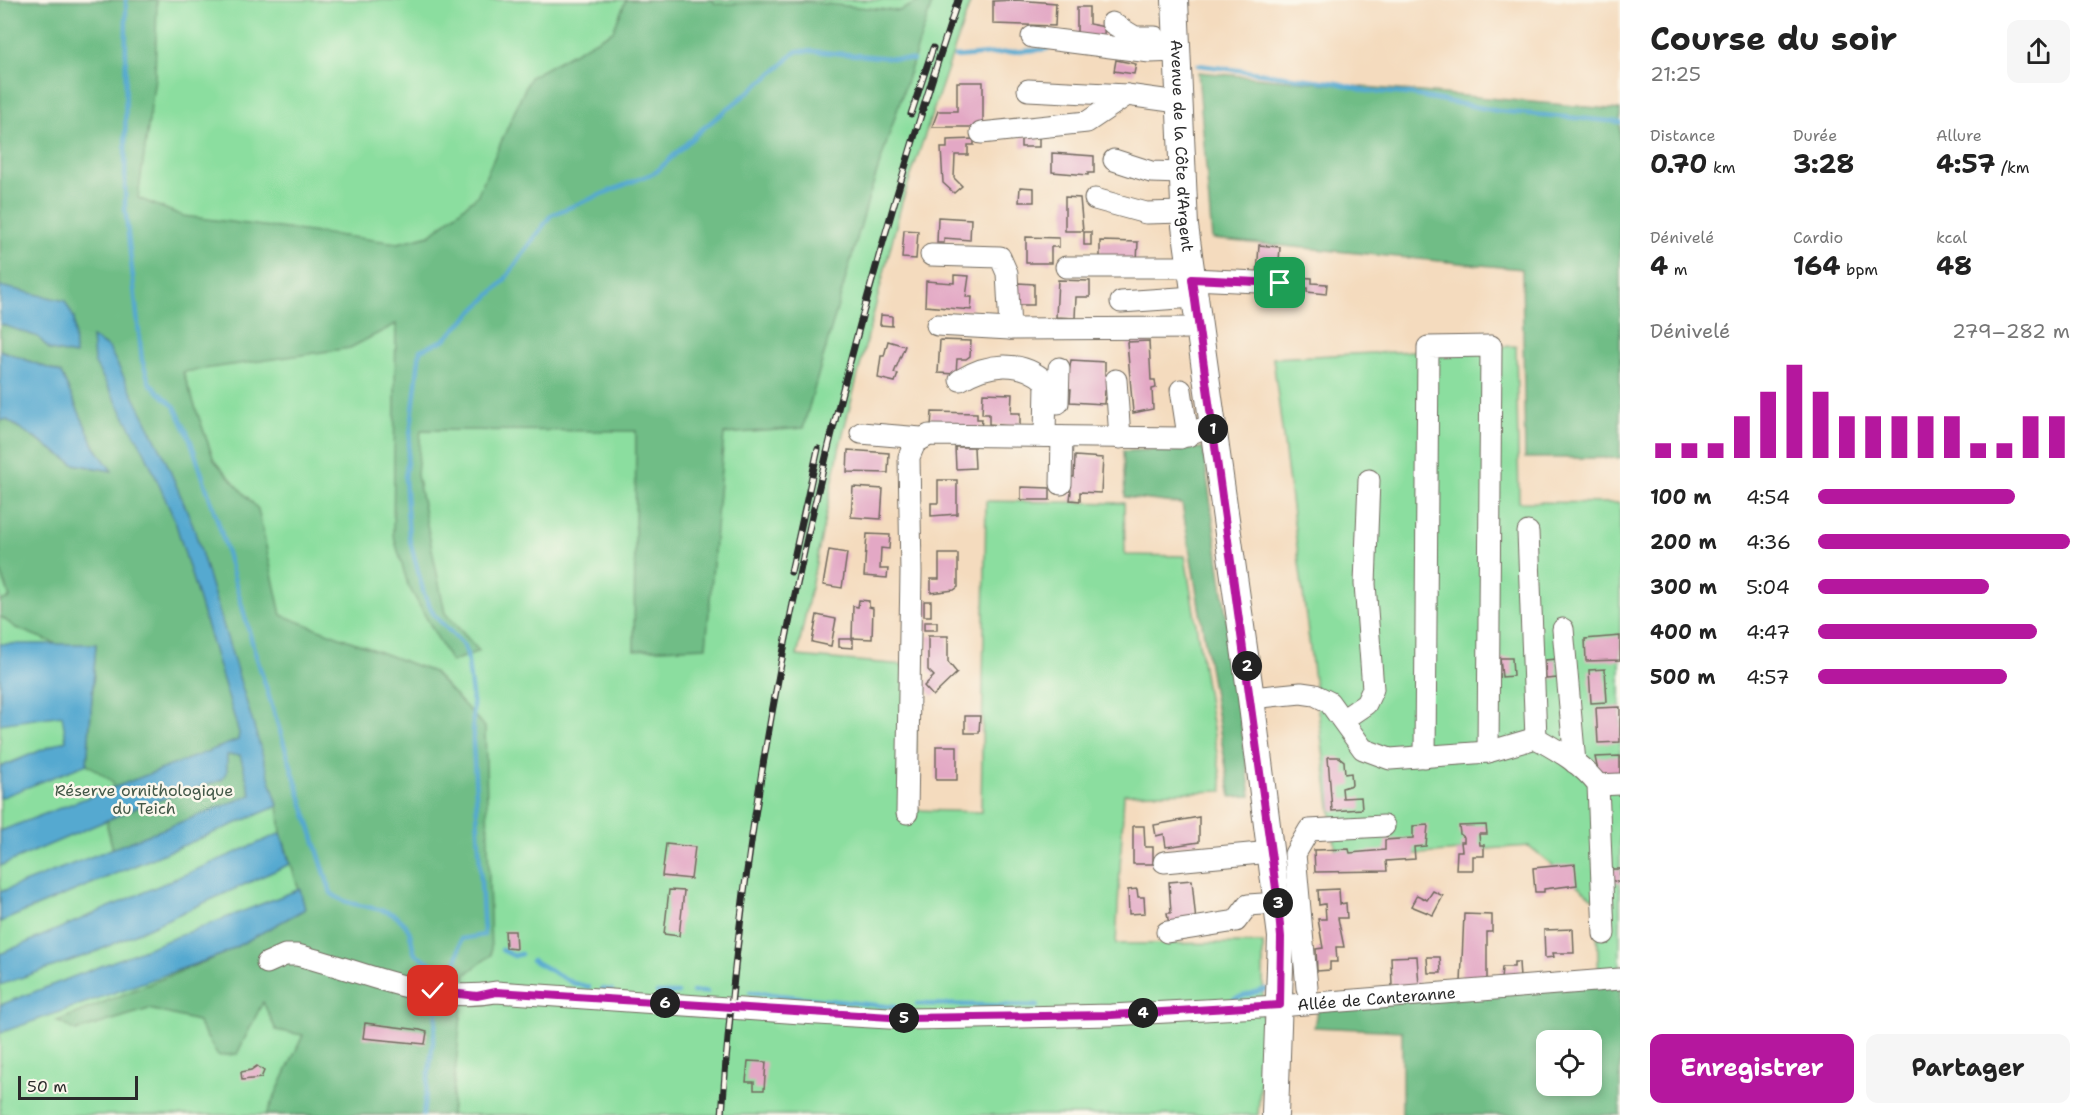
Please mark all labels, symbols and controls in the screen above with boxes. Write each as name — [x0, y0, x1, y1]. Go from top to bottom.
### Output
text: Course du soir — [1650, 16, 1897, 61]
button: share — [2007, 20, 2070, 83]
street label: Avenue de la Côte d'Argent — [1166, 39, 1199, 253]
text: 21:25 — [1650, 61, 1701, 87]
text: Distance — [1650, 125, 1716, 146]
text: Durée — [1793, 125, 1837, 146]
text: Allure — [1936, 125, 1982, 146]
text: 0.70 — [1650, 146, 1707, 181]
text: 3:28 — [1793, 146, 1854, 181]
text: 4:57 — [1936, 146, 1996, 181]
text: km — [1707, 157, 1736, 178]
text: /km — [1996, 157, 2030, 178]
text: Dénivelé — [1650, 227, 1714, 248]
text: Cardio — [1793, 227, 1843, 248]
text: kcal — [1936, 227, 1967, 248]
text: 4 — [1650, 248, 1668, 283]
text: 164 — [1793, 248, 1841, 283]
text: 48 — [1936, 248, 1972, 283]
pin — [1254, 257, 1305, 308]
text: m — [1668, 259, 1687, 280]
text: bpm — [1841, 259, 1878, 280]
icon: arrive — [1263, 266, 1296, 299]
text: Dénivelé — [1650, 318, 1730, 344]
text: 279–282 m — [1952, 318, 2070, 344]
pin: 1 — [1198, 414, 1228, 444]
text: 1 — [1209, 418, 1217, 439]
text: 100 m — [1650, 484, 1712, 510]
text: 4:54 — [1746, 484, 1790, 510]
text: 200 m — [1650, 529, 1717, 555]
text: 4:36 — [1746, 529, 1791, 555]
text: 300 m — [1650, 574, 1717, 600]
text: 5:04 — [1746, 574, 1790, 600]
text: 400 m — [1650, 619, 1717, 645]
text: 4:47 — [1746, 619, 1790, 645]
pin: 2 — [1232, 651, 1262, 681]
text: 2 — [1241, 655, 1253, 676]
text: 500 m — [1650, 664, 1716, 690]
text: 4:57 — [1746, 664, 1789, 690]
park label: Réserve ornithologique du Teich — [55, 780, 233, 819]
pin: 3 — [1263, 888, 1293, 918]
text: 3 — [1272, 892, 1284, 913]
pin — [407, 965, 458, 1016]
icon: check — [416, 974, 449, 1007]
street label: Allée de Canteranne — [1297, 982, 1456, 1015]
pin: 6 — [650, 988, 680, 1018]
text: 6 — [659, 992, 671, 1013]
pin: 4 — [1128, 998, 1158, 1028]
text: 4 — [1137, 1002, 1149, 1023]
pin: 5 — [889, 1003, 919, 1033]
text: 5 — [899, 1007, 909, 1028]
map controls — [1536, 1030, 1602, 1096]
button: locate — [1536, 1030, 1602, 1096]
button: Enregistrer — [1650, 1034, 1854, 1103]
button: Partager — [1866, 1034, 2070, 1103]
scale bar — [18, 1073, 138, 1100]
text: 50 m — [27, 1076, 67, 1097]

